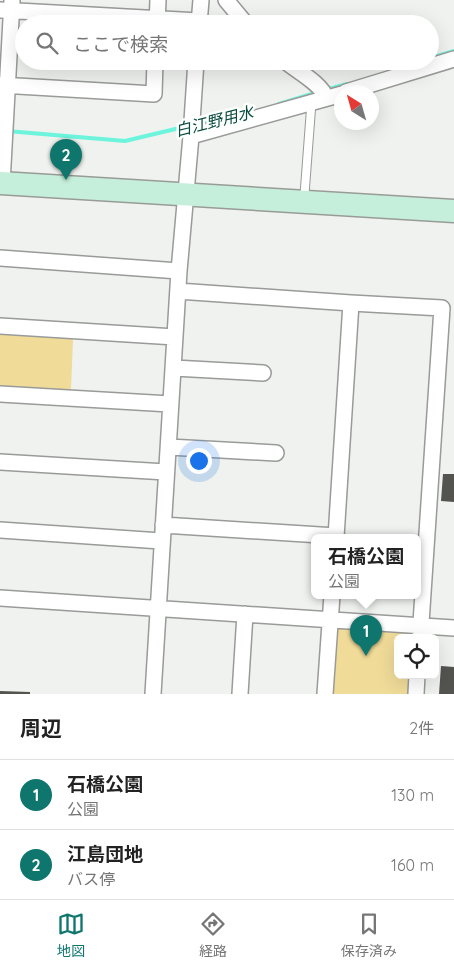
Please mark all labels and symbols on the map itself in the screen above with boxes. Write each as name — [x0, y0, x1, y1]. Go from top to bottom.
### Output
north arrow — [334, 85, 379, 130]
water label: 白江野用水 — [173, 101, 257, 140]
pin: 2 — [50, 139, 82, 180]
your location — [186, 448, 212, 474]
pin: 1 — [350, 615, 382, 656]

